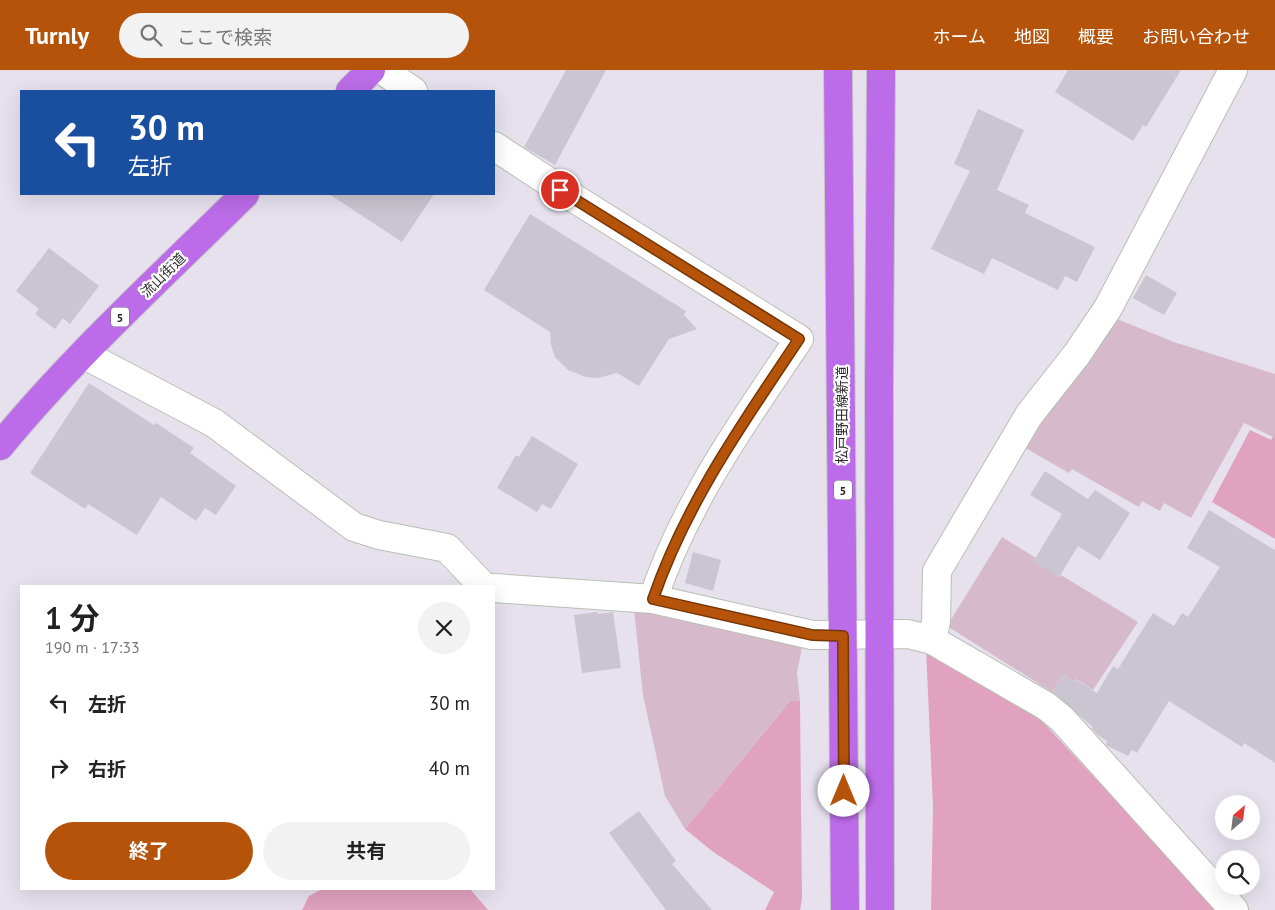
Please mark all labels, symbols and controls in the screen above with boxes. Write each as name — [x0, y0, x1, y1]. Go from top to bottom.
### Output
search box — [119, 13, 469, 58]
text: Turnly — [25, 20, 89, 51]
icon: search — [137, 21, 165, 49]
text: ここで検索 — [177, 25, 272, 49]
text: ホーム — [933, 25, 986, 48]
text: 地図 — [1014, 25, 1050, 48]
text: 概要 — [1078, 25, 1114, 48]
text: お問い合わせ — [1142, 25, 1250, 48]
text: 30 m — [128, 104, 205, 150]
icon: left — [45, 110, 110, 175]
text: 左折 — [128, 152, 172, 180]
pin — [539, 169, 581, 211]
icon: arrive — [546, 176, 574, 204]
street label: 流山街道 — [137, 249, 189, 301]
road number: 5 — [111, 308, 129, 326]
street label: 松戸野田線新道 — [833, 366, 851, 464]
road number: 5 — [834, 480, 852, 500]
text: 1 分 — [45, 598, 100, 637]
button: close — [418, 602, 470, 654]
text: 190 m · 17:33 — [45, 637, 140, 657]
icon: left — [45, 689, 73, 717]
text: 30 m — [429, 691, 470, 715]
text: 左折 — [88, 692, 126, 716]
icon: right — [45, 754, 73, 782]
text: 40 m — [429, 756, 470, 780]
text: 右折 — [88, 757, 126, 781]
position arrow — [817, 764, 869, 816]
north arrow — [1215, 795, 1260, 840]
map controls — [1215, 795, 1260, 895]
button: 終了 — [45, 822, 253, 880]
button: 共有 — [263, 822, 470, 880]
button: search — [1215, 850, 1260, 895]

